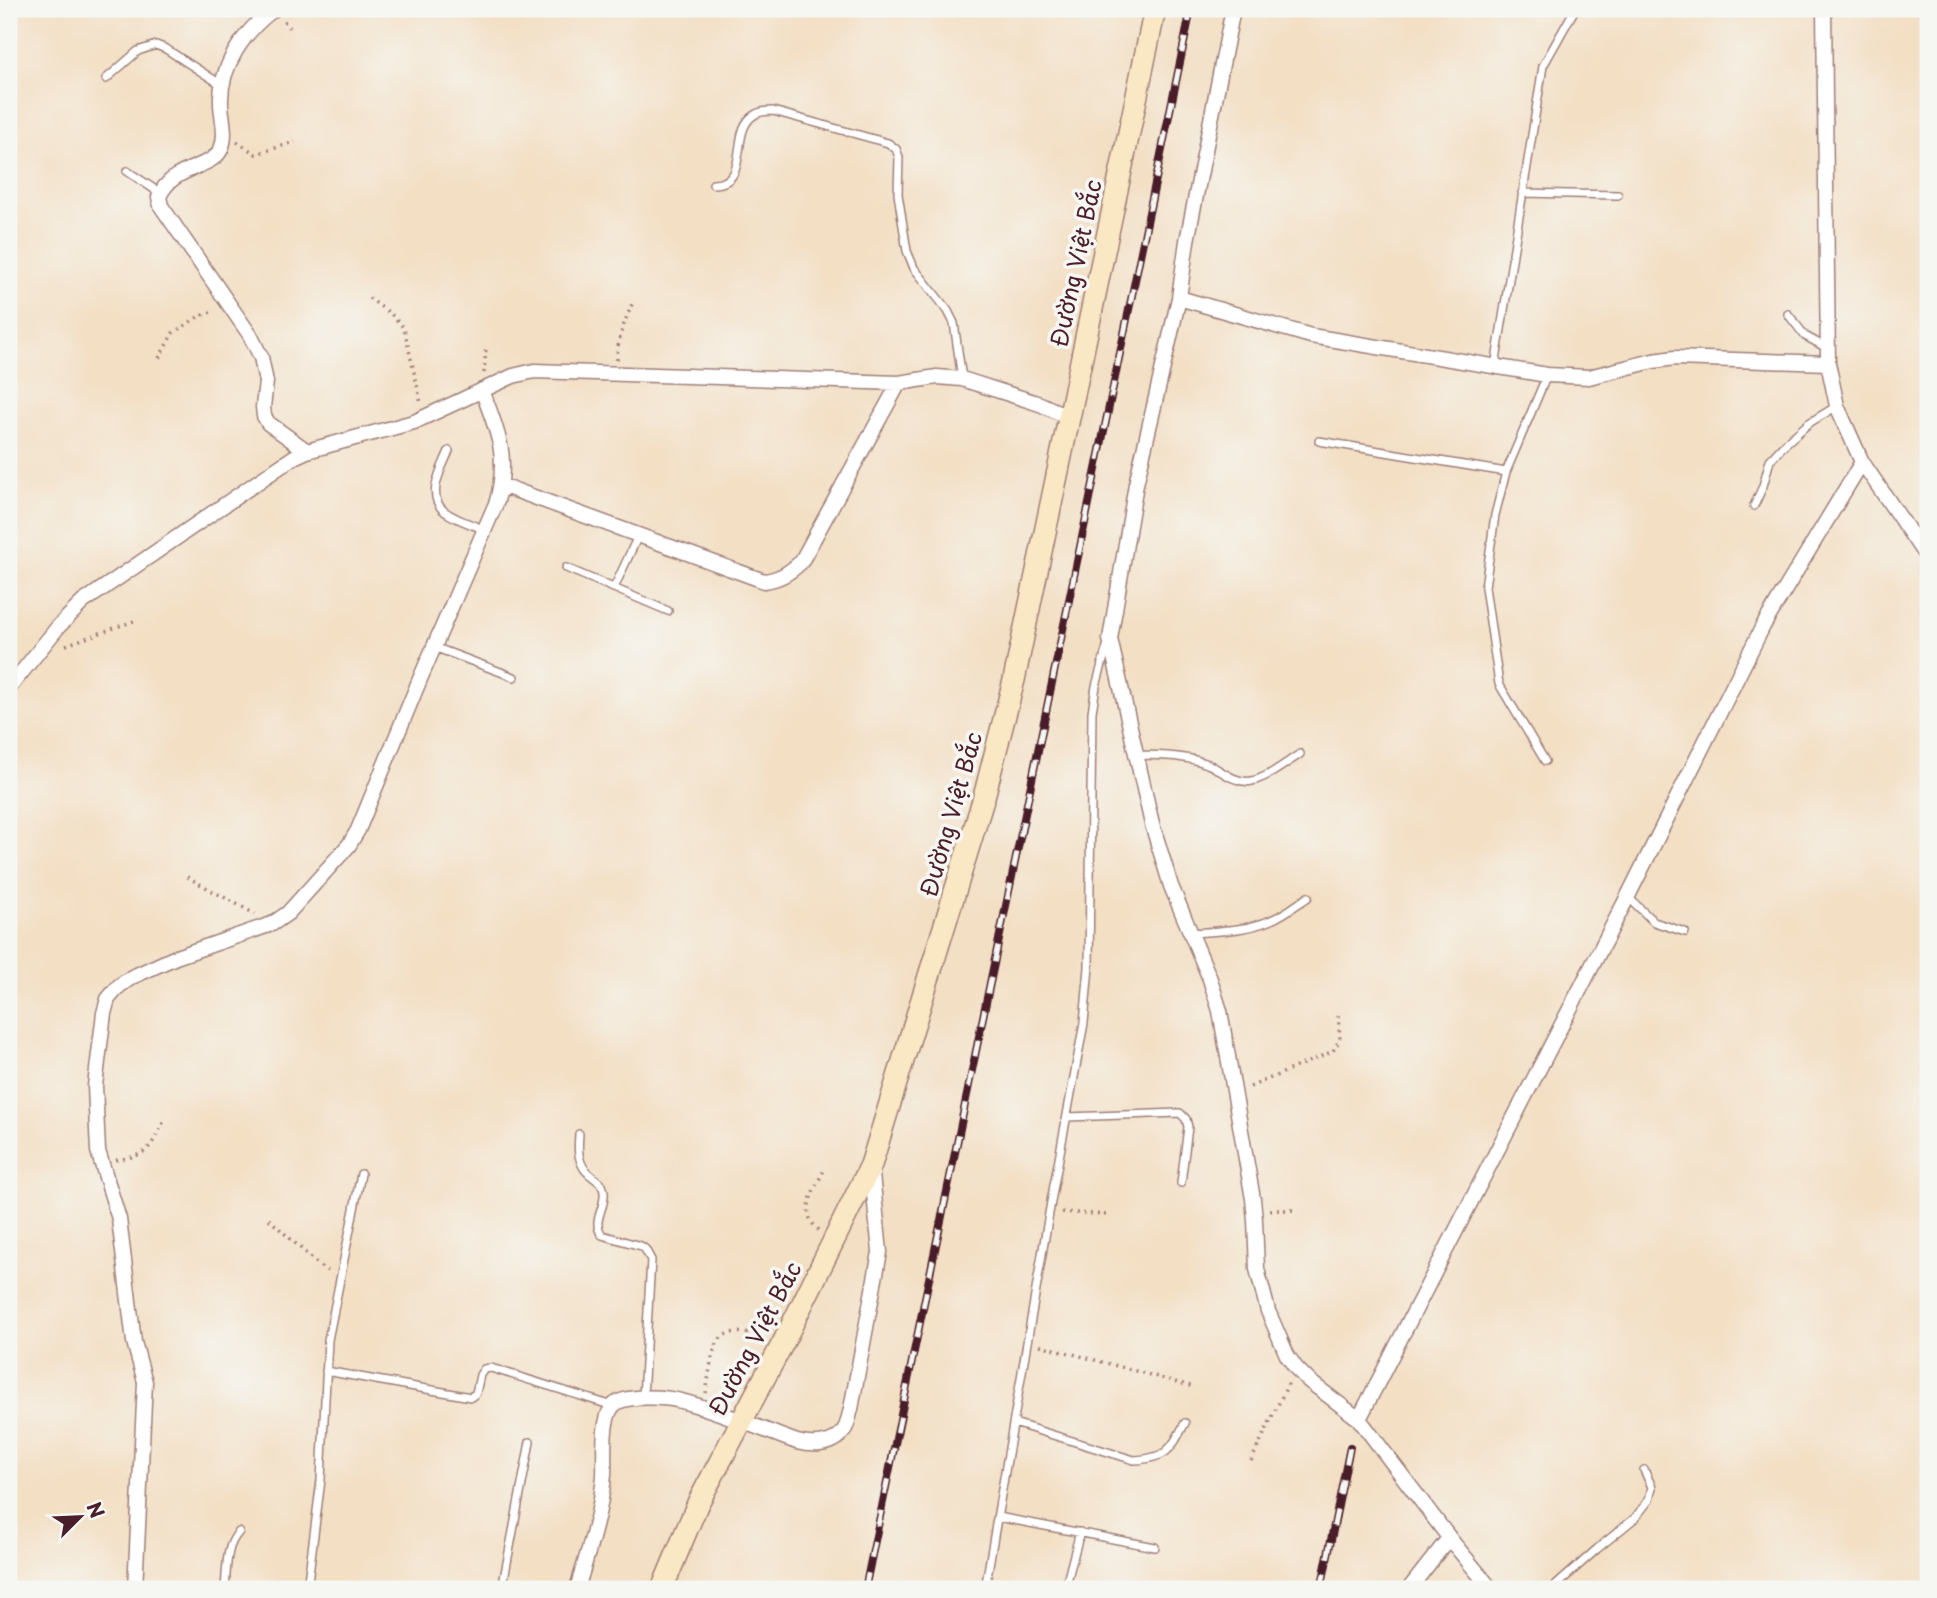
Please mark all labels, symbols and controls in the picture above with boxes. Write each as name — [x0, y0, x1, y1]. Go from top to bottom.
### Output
street label: Đường Việt Bắc — [1040, 176, 1110, 350]
street label: Đường Việt Bắc — [910, 727, 990, 901]
street label: Đường Việt Bắc — [699, 1255, 809, 1421]
north arrow — [46, 1482, 116, 1552]
text: N — [81, 1497, 112, 1522]

